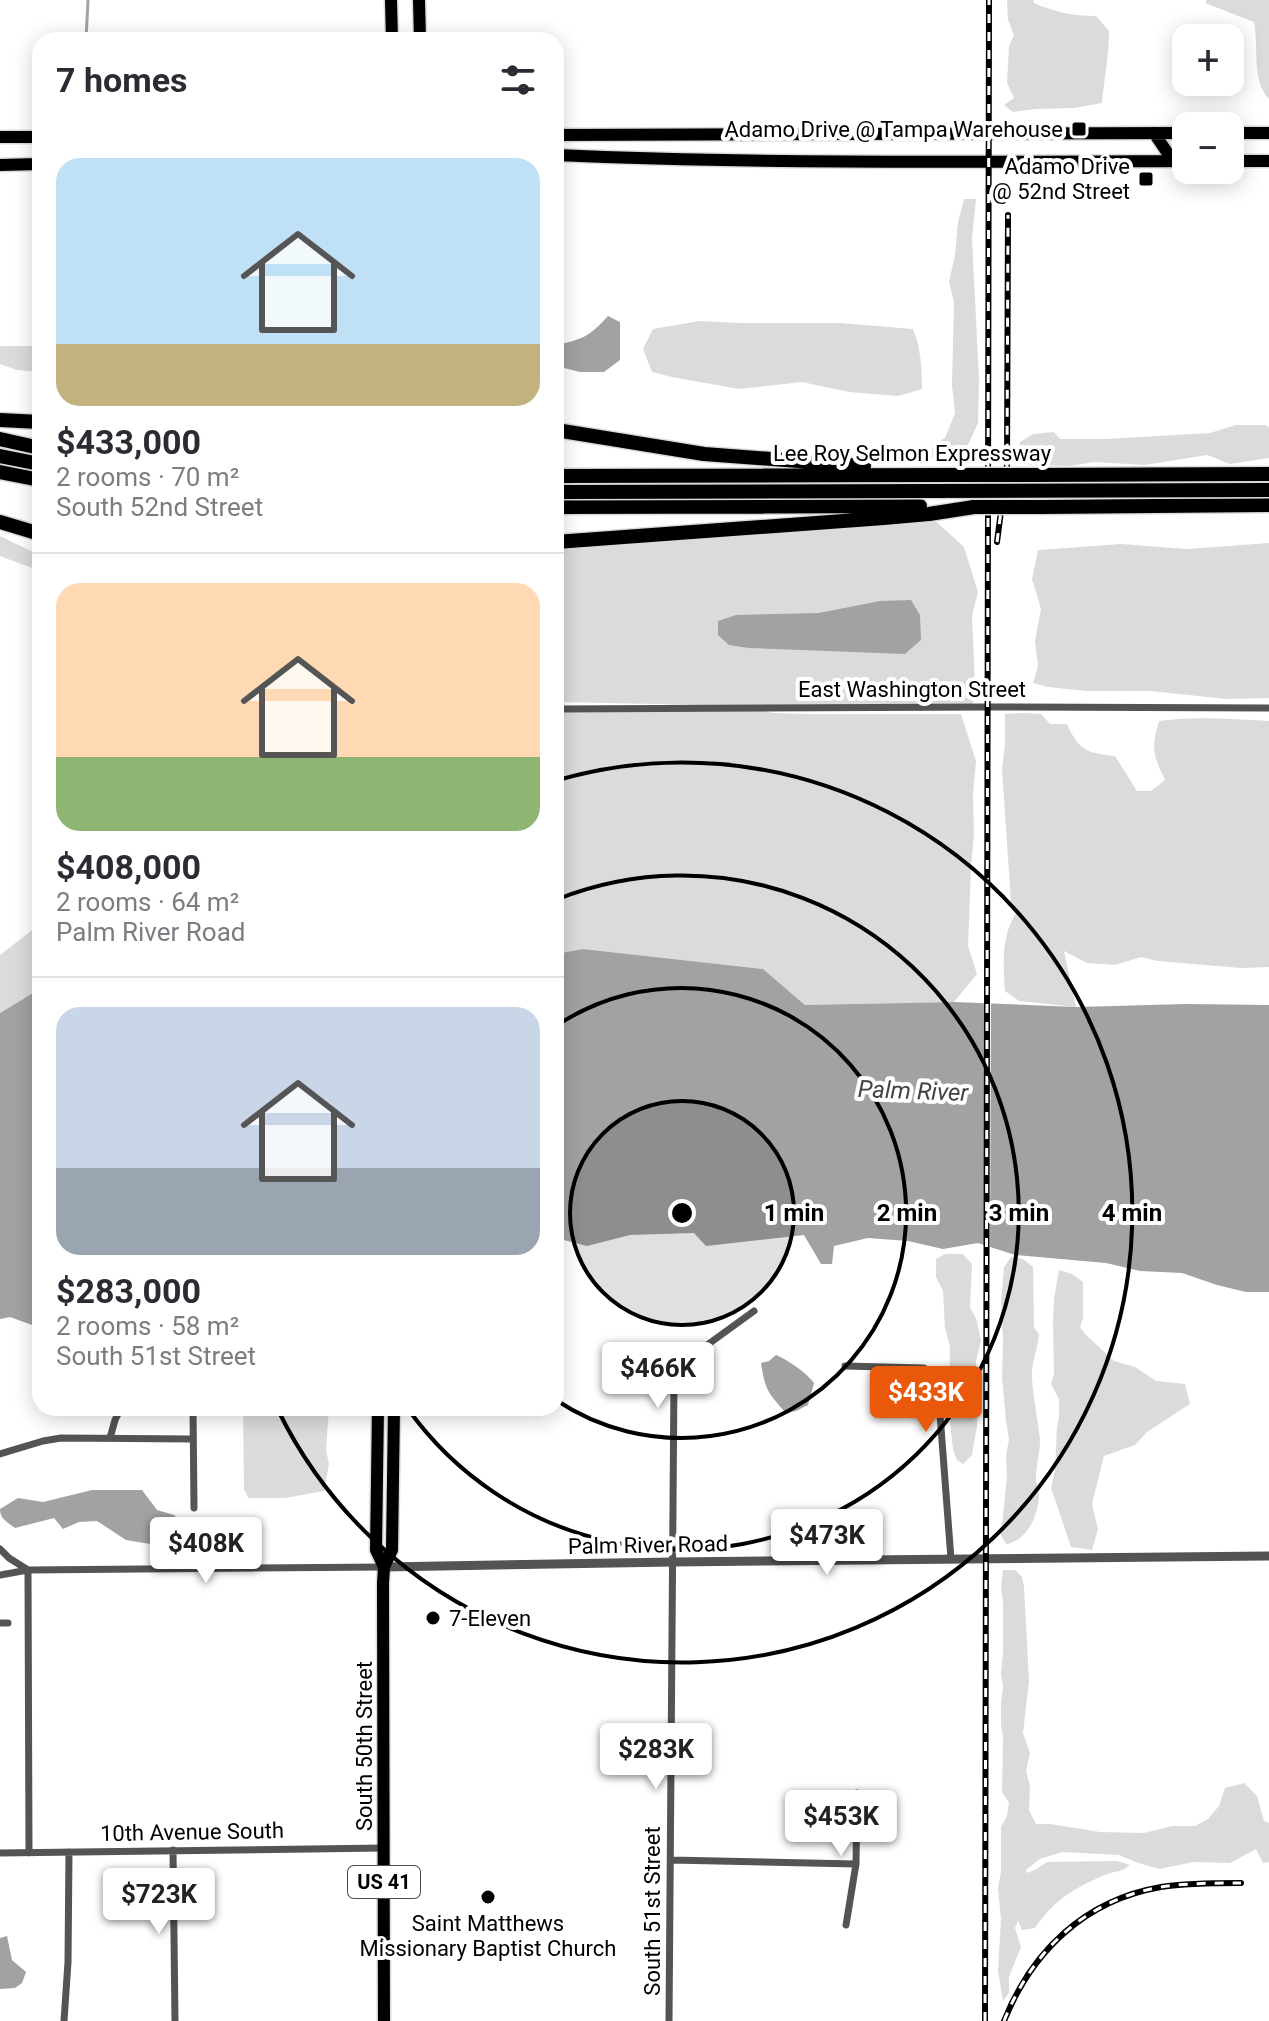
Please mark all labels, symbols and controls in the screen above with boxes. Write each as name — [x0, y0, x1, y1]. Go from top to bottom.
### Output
map controls — [1172, 24, 1244, 184]
button: + — [1172, 24, 1244, 96]
icon: filters — [496, 58, 540, 102]
text: 7 homes — [56, 60, 187, 100]
button: − — [1172, 112, 1244, 184]
place label: Adamo Drive @ Tampa Warehouse — [725, 117, 1063, 142]
marker: Adamo Drive @ Tampa Warehouse — [1070, 120, 1088, 138]
place label: Adamo Drive @ 52nd Street — [992, 154, 1130, 204]
marker: Adamo Drive @ 52nd Street — [1137, 170, 1155, 188]
icon: home — [226, 210, 370, 354]
text: $433,000 — [56, 422, 201, 462]
street label: Lee Roy Selmon Expressway — [773, 441, 1052, 466]
text: 2 rooms · 70 m² — [56, 462, 239, 492]
text: South 52nd Street — [56, 492, 263, 522]
icon: home — [226, 635, 370, 779]
street label: East Washington Street — [798, 677, 1026, 702]
text: $408,000 — [56, 847, 201, 887]
text: 2 rooms · 64 m² — [56, 887, 239, 917]
text: Palm River Road — [56, 917, 245, 947]
icon: home — [226, 1059, 370, 1203]
water label: Palm River — [857, 1075, 970, 1107]
centre of rings — [668, 1199, 696, 1227]
text: 1 min — [764, 1199, 824, 1227]
text: 2 min — [877, 1199, 937, 1227]
text: 3 min — [989, 1199, 1049, 1227]
text: 4 min — [1102, 1199, 1162, 1227]
text: $283,000 — [56, 1271, 201, 1311]
text: 2 rooms · 58 m² — [56, 1311, 239, 1341]
text: South 51st Street — [56, 1341, 256, 1371]
pin: $466K — [602, 1342, 714, 1410]
text: $466K — [620, 1353, 696, 1383]
pin: $433K — [870, 1366, 982, 1434]
text: $433K — [888, 1377, 964, 1407]
pin: $473K — [771, 1509, 883, 1577]
pin: $408K — [150, 1517, 262, 1585]
text: $473K — [789, 1520, 865, 1550]
text: $408K — [168, 1528, 244, 1558]
street label: Palm River Road — [568, 1531, 728, 1559]
place label: 7-Eleven — [449, 1606, 531, 1631]
marker: 7-Eleven — [424, 1609, 442, 1627]
street label: South 50th Street — [352, 1661, 377, 1831]
pin: $283K — [600, 1723, 712, 1791]
text: $283K — [618, 1734, 694, 1764]
pin: $453K — [785, 1790, 897, 1858]
text: $453K — [803, 1801, 879, 1831]
street label: 10th Avenue South — [100, 1818, 284, 1846]
street label: South 51st Street — [640, 1826, 665, 1996]
road number: US 41 — [348, 1866, 420, 1898]
pin: $723K — [103, 1868, 215, 1936]
text: $723K — [121, 1879, 197, 1909]
marker: Saint Matthews Missionary Baptist Church — [479, 1888, 497, 1906]
place label: Saint Matthews Missionary Baptist Church — [360, 1911, 616, 1961]

